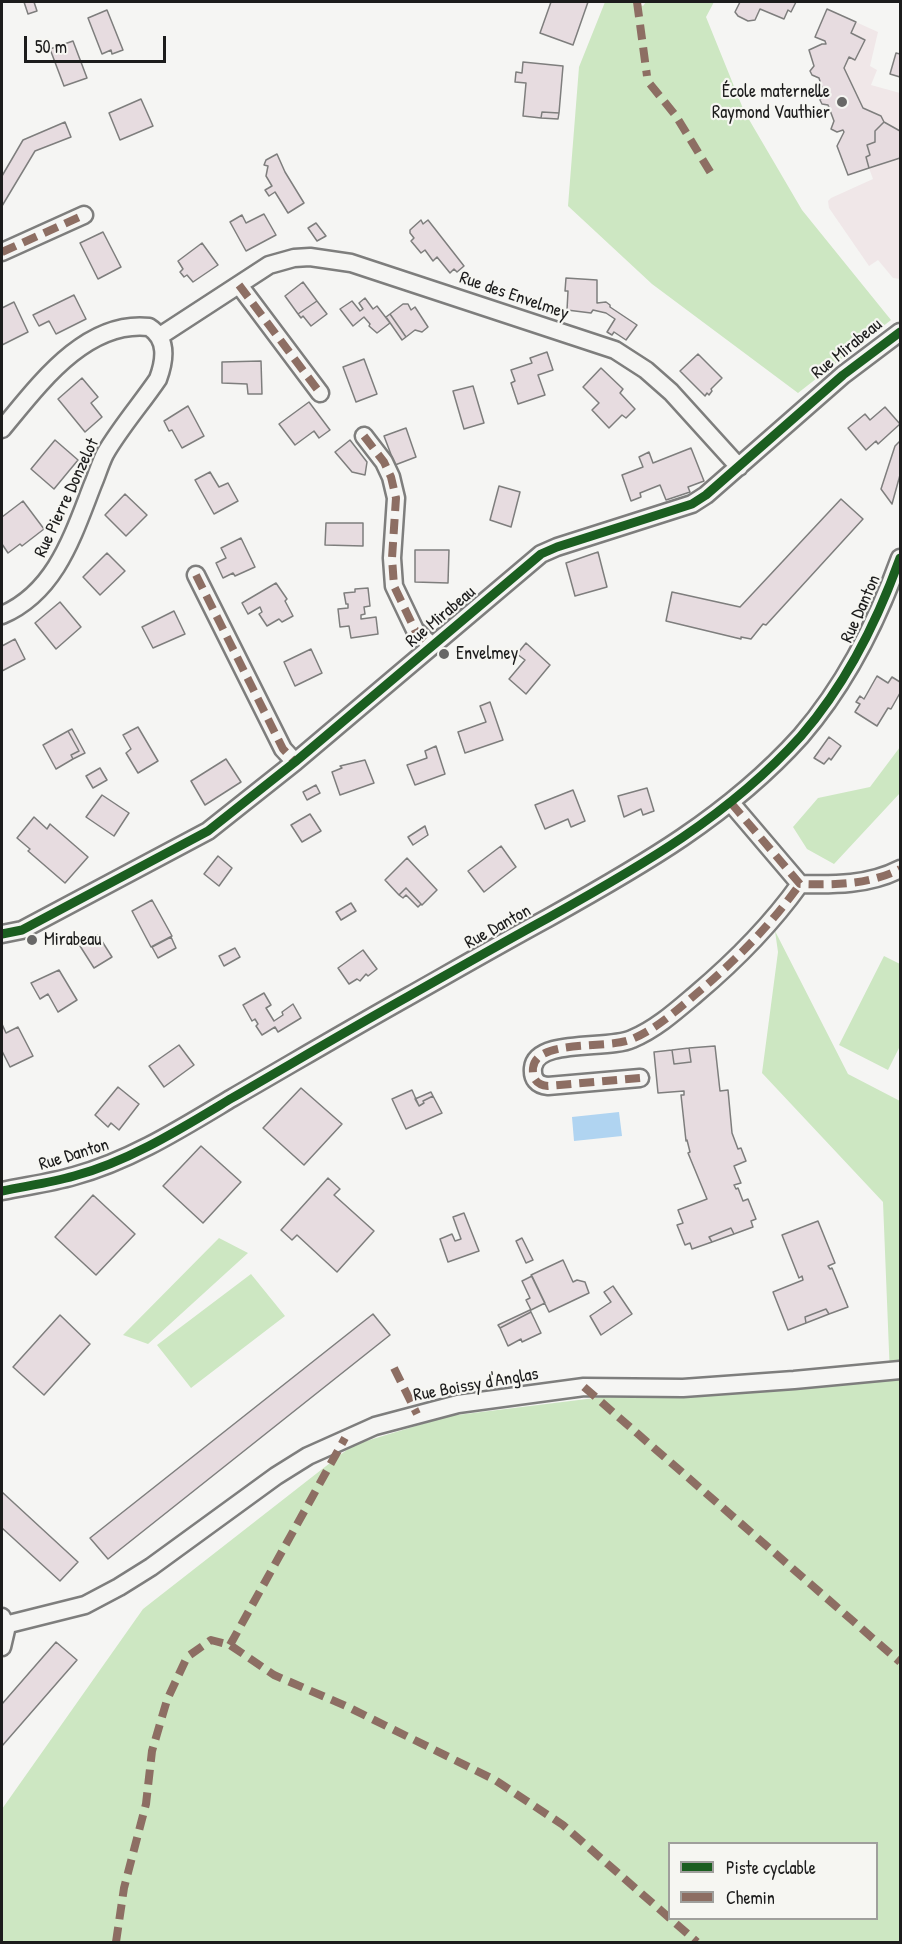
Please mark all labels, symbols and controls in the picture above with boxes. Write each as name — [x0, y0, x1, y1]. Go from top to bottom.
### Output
scale bar — [27, 24, 170, 62]
text: 50 m — [35, 34, 67, 59]
place label: École maternelle Raymond Vauthier — [712, 81, 830, 124]
marker: École maternelle Raymond Vauthier — [835, 95, 849, 109]
street label: Rue des Envelmey — [456, 267, 572, 325]
street label: Rue Mirabeau — [807, 314, 887, 384]
street label: Rue Pierre Donzelot — [30, 435, 104, 561]
street label: Rue Danton — [836, 572, 886, 646]
street label: Rue Mirabeau — [402, 582, 480, 652]
place label: Envelmey — [456, 643, 518, 665]
marker: Envelmey — [437, 647, 451, 661]
street label: Rue Danton — [461, 900, 535, 954]
place label: Mirabeau — [44, 929, 102, 951]
marker: Mirabeau — [25, 933, 39, 947]
street label: Rue Danton — [36, 1134, 112, 1176]
street label: Rue Boissy d'Anglas — [412, 1363, 540, 1407]
legend — [668, 1842, 878, 1920]
text: Piste cyclable — [726, 1855, 816, 1880]
text: Chemin — [726, 1885, 775, 1910]

